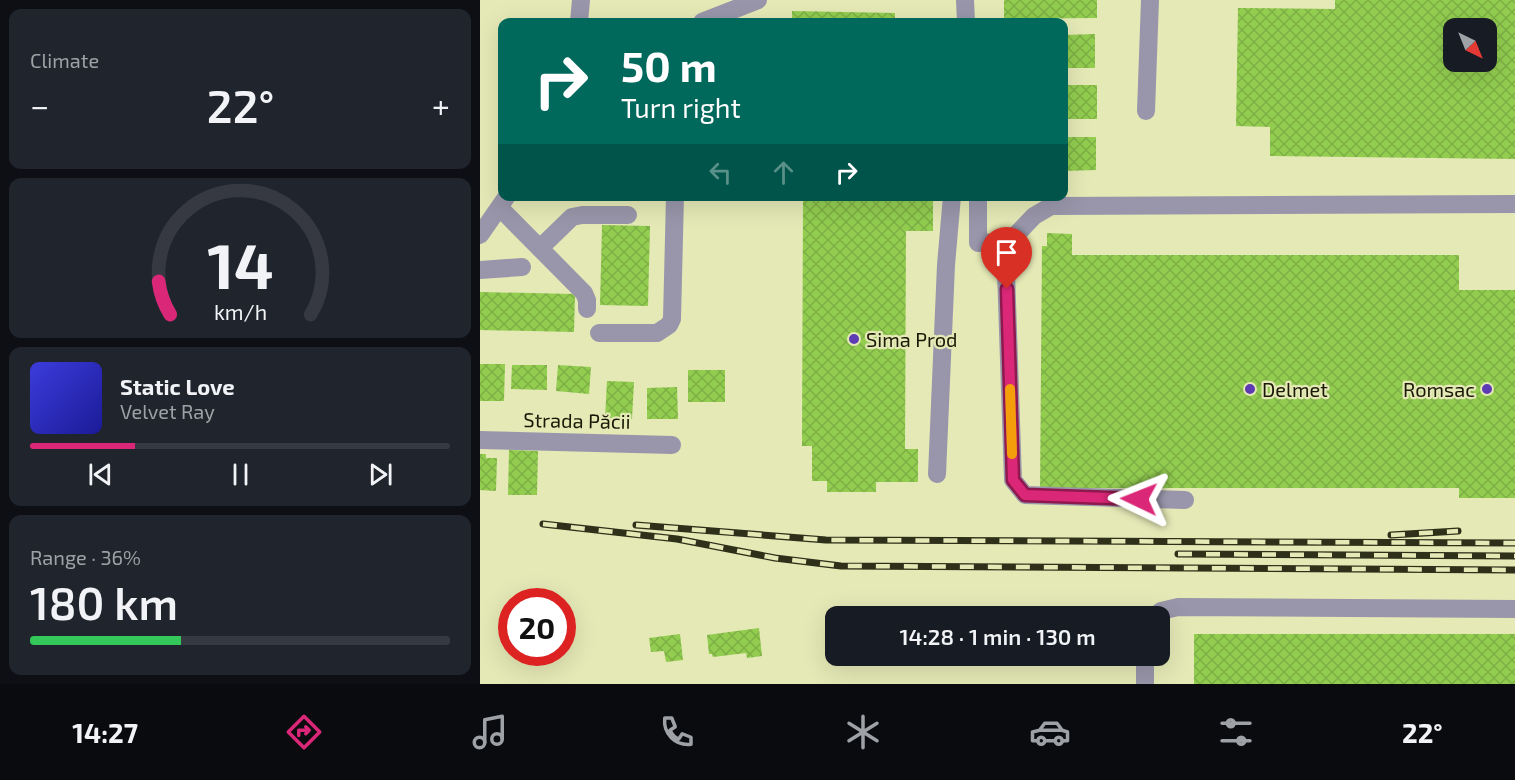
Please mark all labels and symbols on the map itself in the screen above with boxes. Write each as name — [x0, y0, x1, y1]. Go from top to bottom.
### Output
north arrow — [1443, 18, 1497, 72]
pin — [981, 227, 1032, 289]
place label: Sima Prod — [866, 327, 958, 351]
marker: Sima Prod — [847, 332, 861, 346]
place label: Delmet — [1262, 377, 1328, 401]
place label: Romsac — [1403, 377, 1475, 401]
marker: Delmet — [1243, 382, 1257, 396]
marker: Romsac — [1480, 382, 1494, 396]
street label: Strada Păcii — [523, 407, 631, 433]
position arrow — [1107, 467, 1171, 531]
speed limit sign: 20 — [498, 588, 576, 666]

